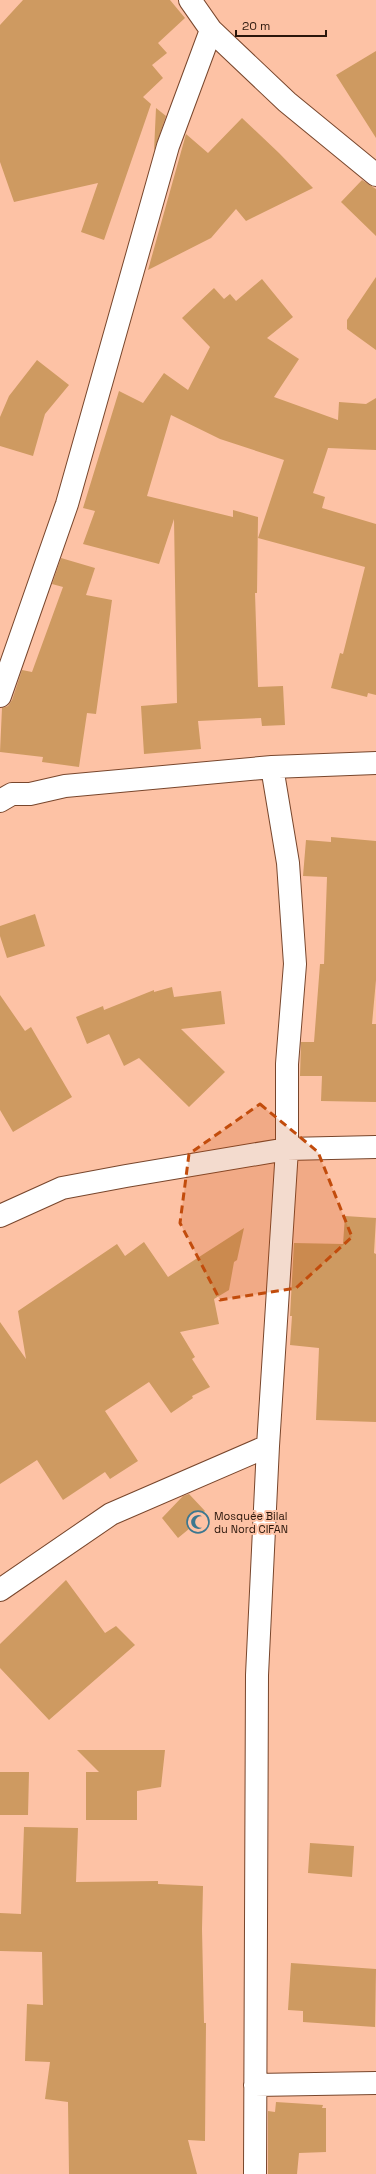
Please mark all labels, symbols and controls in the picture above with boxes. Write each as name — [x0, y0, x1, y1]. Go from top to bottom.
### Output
scale bar — [236, 12, 326, 38]
text: 20 m — [242, 18, 270, 34]
mosque icon: Mosquée Bilal du Nord CIFAN — [185, 1509, 211, 1535]
place label: Mosquée Bilal du Nord CIFAN — [214, 1509, 288, 1536]

